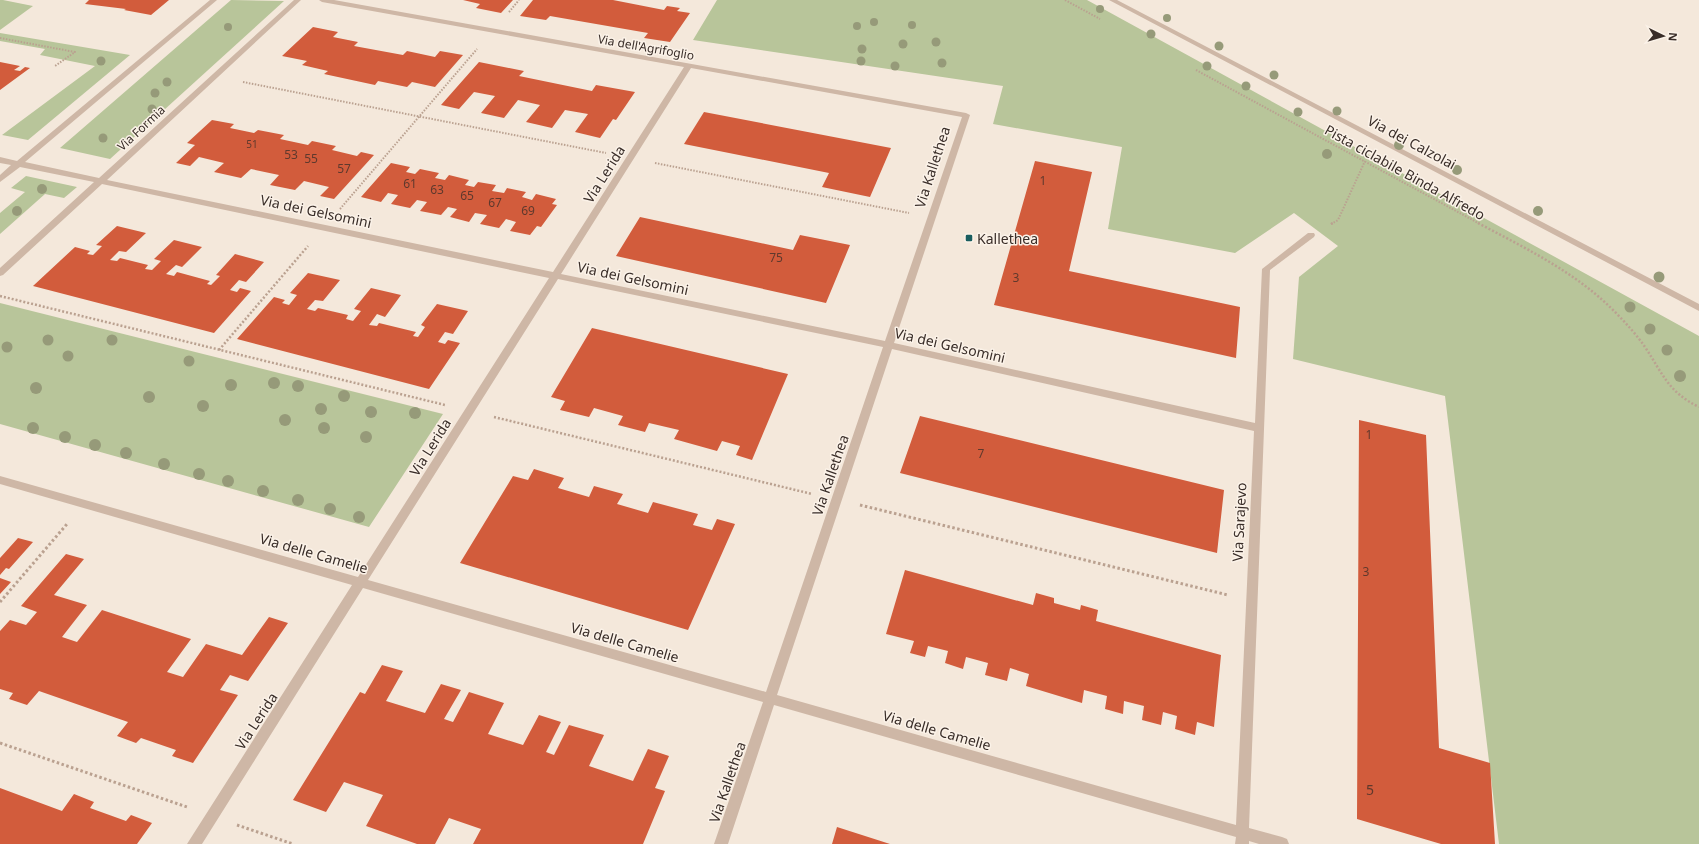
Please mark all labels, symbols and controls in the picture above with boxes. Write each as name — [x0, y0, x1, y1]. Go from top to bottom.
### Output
north arrow — [1643, 16, 1683, 56]
street label: Via dell'Agrifoglio — [596, 30, 696, 64]
text: N — [1666, 32, 1681, 42]
street label: Via Formia — [113, 101, 169, 155]
street label: Via dei Calzolai — [1364, 111, 1460, 173]
street label: Pista ciclabile Binda Alfredo — [1321, 120, 1489, 224]
street label: Via Kallethea — [910, 124, 954, 210]
house number: 51 — [246, 137, 258, 151]
street label: Via Lerida — [579, 142, 629, 206]
house number: 53 — [284, 146, 298, 163]
house number: 55 — [304, 150, 318, 167]
house number: 57 — [337, 160, 351, 177]
house number: 1 — [1040, 172, 1046, 189]
house number: 61 — [403, 175, 417, 192]
house number: 63 — [430, 181, 444, 198]
house number: 65 — [460, 187, 474, 204]
street label: Via dei Gelsomini — [259, 190, 373, 232]
house number: 67 — [488, 194, 502, 211]
house number: 69 — [521, 202, 535, 219]
place label: Kallethea — [977, 229, 1038, 248]
marker: Kallethea — [964, 233, 974, 243]
house number: 75 — [769, 249, 783, 266]
street label: Via dei Gelsomini — [576, 257, 690, 299]
house number: 3 — [1013, 269, 1020, 286]
street label: Via dei Gelsomini — [893, 323, 1007, 367]
street label: Via Lerida — [405, 415, 455, 479]
house number: 1 — [1366, 426, 1372, 443]
street label: Via Kallethea — [807, 432, 853, 518]
house number: 7 — [978, 445, 985, 462]
street label: Via Sarajevo — [1227, 482, 1251, 562]
street label: Via delle Camelie — [258, 528, 370, 578]
house number: 3 — [1363, 563, 1370, 580]
street label: Via delle Camelie — [569, 617, 681, 667]
street label: Via Lerida — [230, 689, 282, 753]
street label: Via delle Camelie — [881, 705, 993, 755]
street label: Via Kallethea — [704, 739, 750, 825]
house number: 5 — [1366, 780, 1374, 799]

